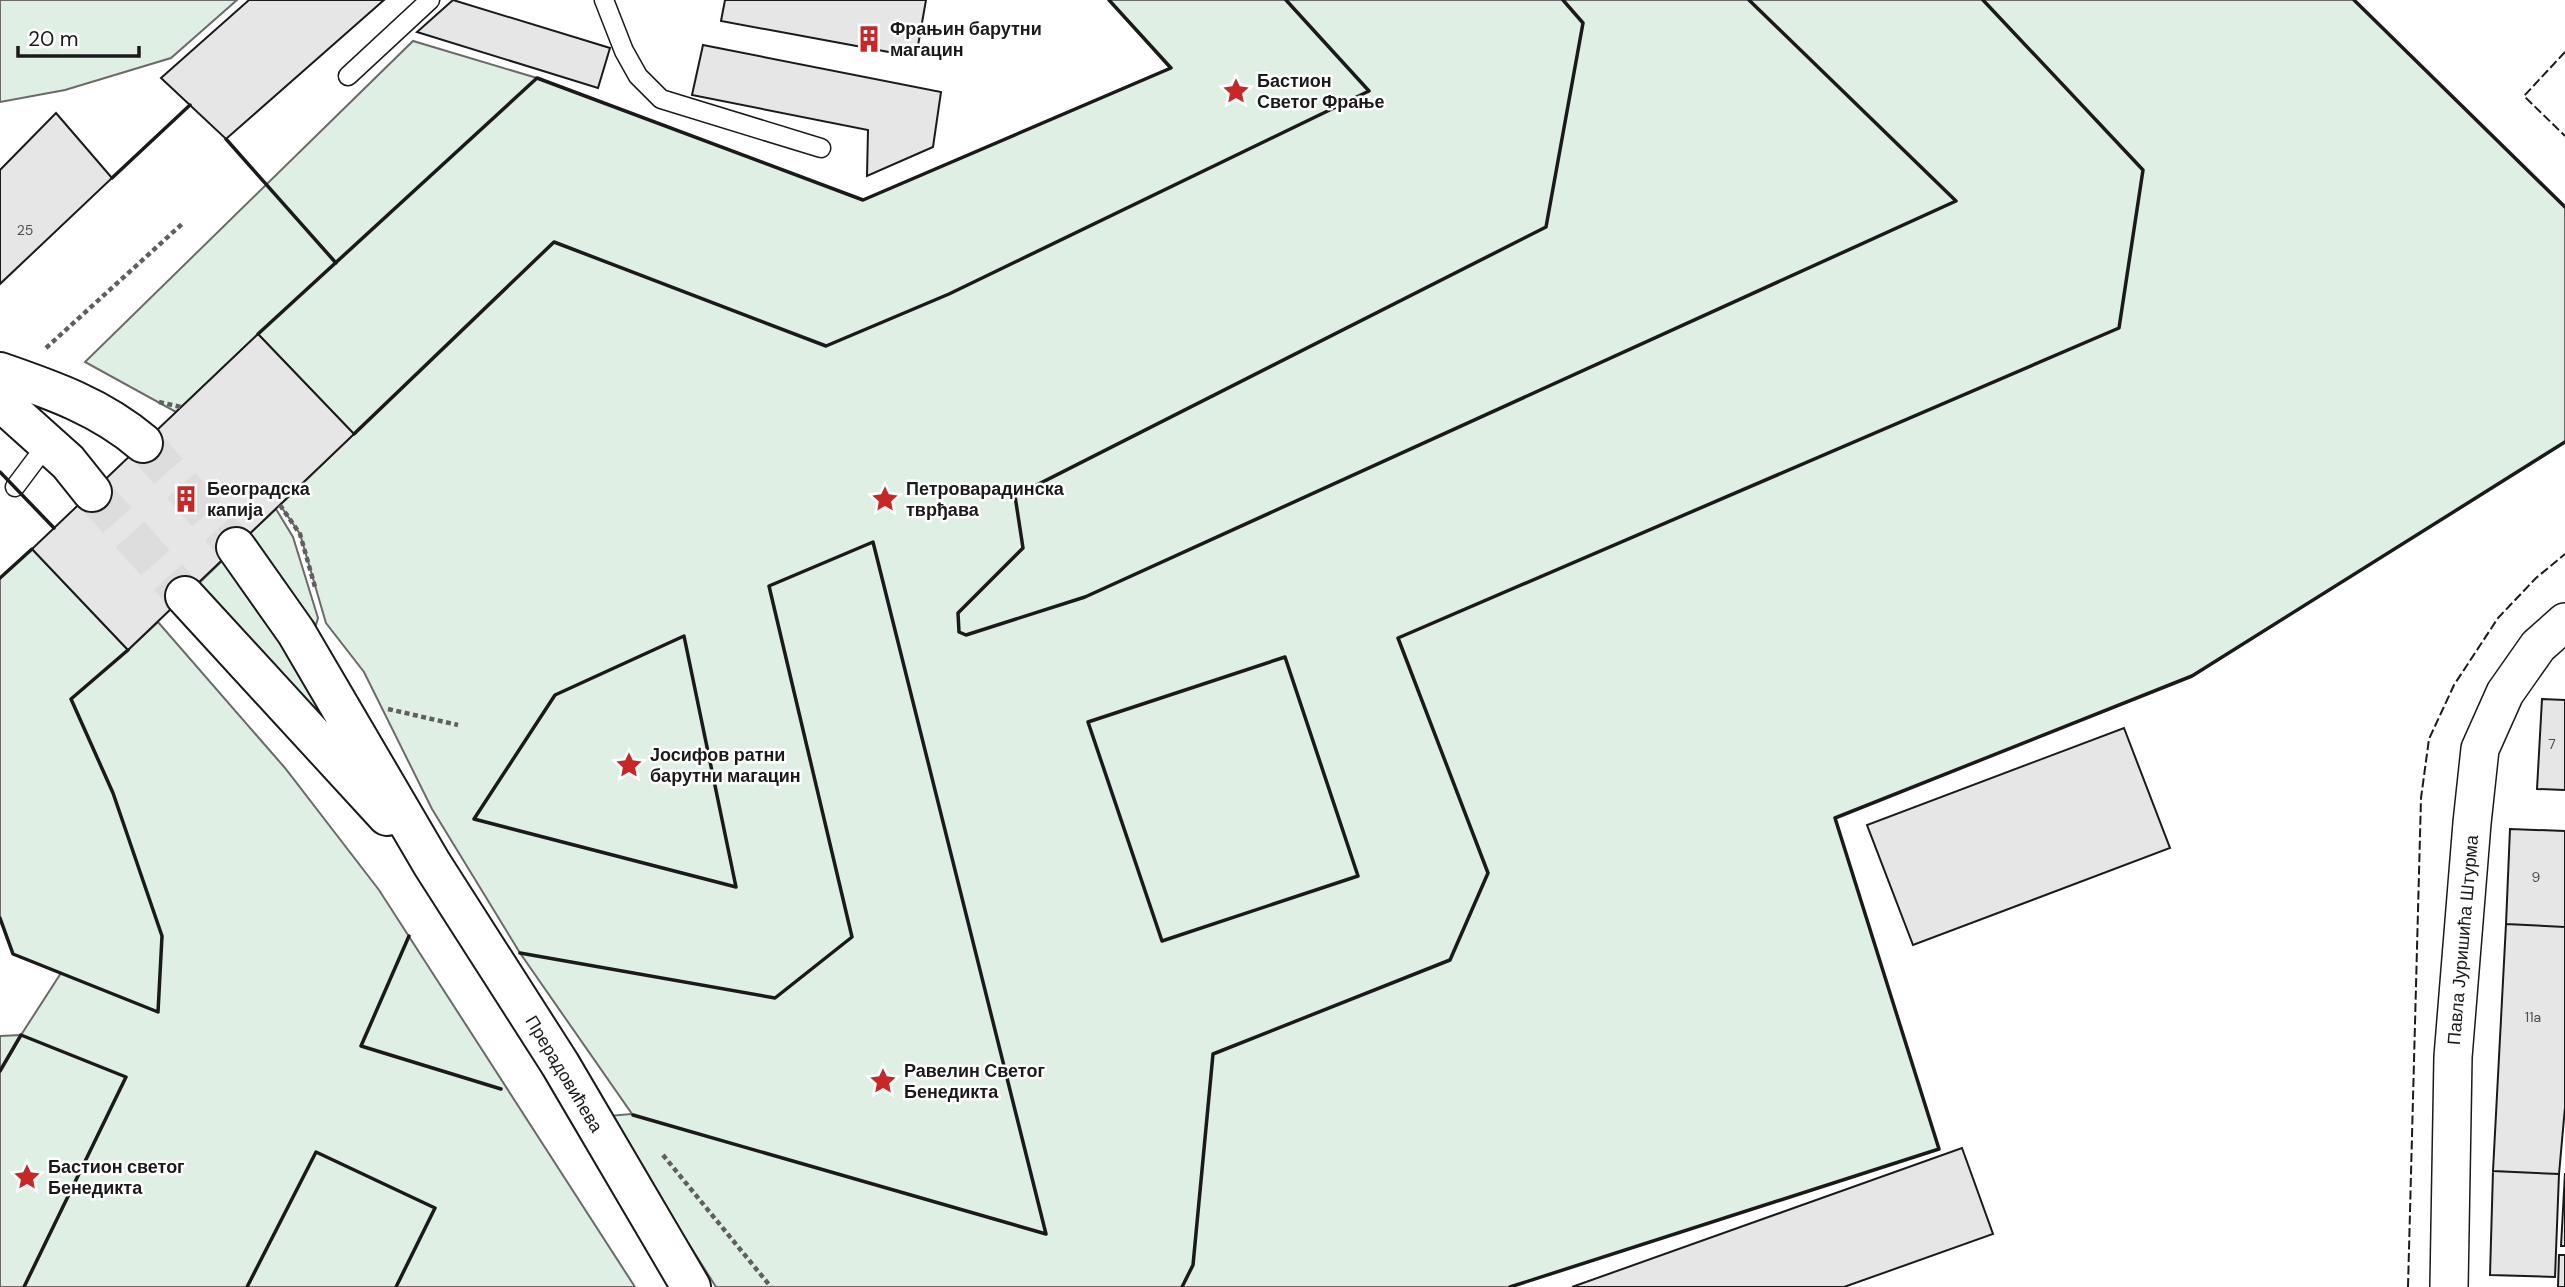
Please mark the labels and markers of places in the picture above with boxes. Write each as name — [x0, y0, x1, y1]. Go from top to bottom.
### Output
place label: Фрањин барутни магацин — [890, 17, 1042, 62]
building icon: Фрањин барутни магацин — [854, 24, 884, 54]
place label: Бастион Светог Фрање — [1257, 69, 1385, 114]
place icon: Бастион Светог Фрање — [1221, 76, 1251, 106]
place label: Београдска капија — [207, 477, 311, 522]
place label: Петроварадинска тврђава — [906, 477, 1065, 522]
building icon: Београдска капија — [171, 484, 201, 514]
place icon: Петроварадинска тврђава — [870, 484, 900, 514]
place label: Јосифов ратни барутни магацин — [650, 743, 801, 788]
place icon: Јосифов ратни барутни магацин — [614, 750, 644, 780]
place label: Равелин Светог Бенедикта — [904, 1059, 1045, 1104]
place icon: Равелин Светог Бенедикта — [868, 1066, 898, 1096]
place label: Бастион светог Бенедикта — [48, 1155, 185, 1200]
place icon: Бастион светог Бенедикта — [12, 1162, 42, 1192]

